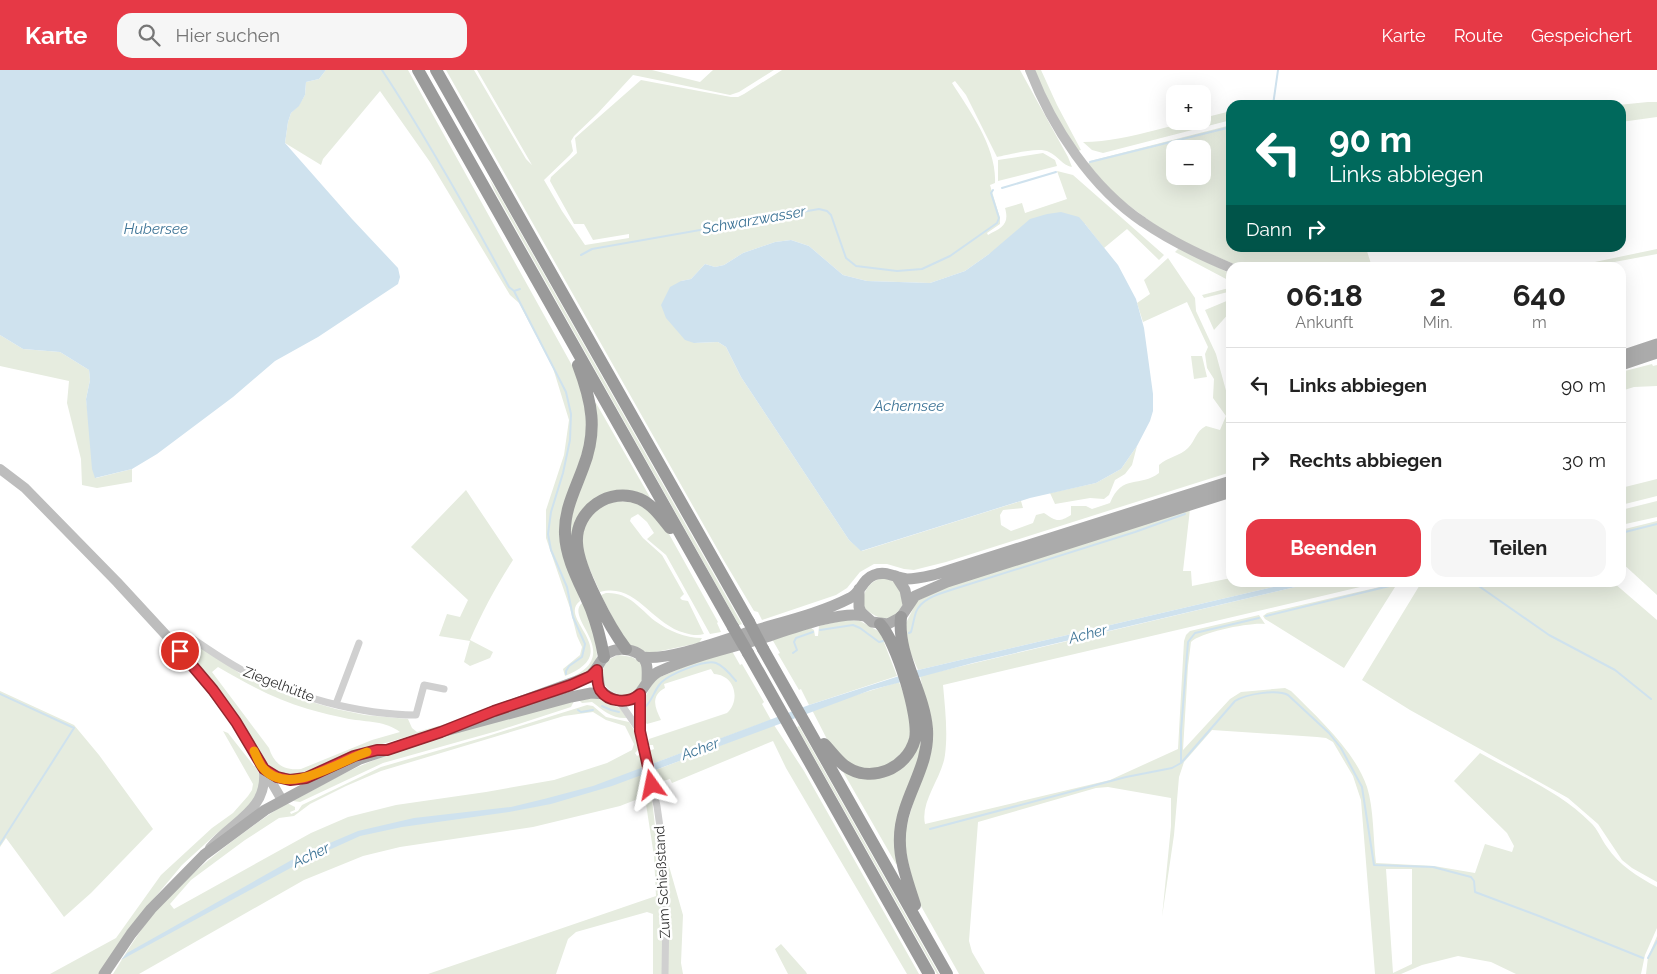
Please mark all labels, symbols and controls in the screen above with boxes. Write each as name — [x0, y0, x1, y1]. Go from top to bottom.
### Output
search box — [117, 13, 467, 58]
text: Karte — [25, 21, 87, 50]
icon: search — [135, 21, 163, 49]
text: Hier suchen — [175, 24, 280, 46]
text: Karte — [1382, 25, 1426, 46]
text: Route — [1454, 25, 1503, 46]
text: Gespeichert — [1531, 25, 1632, 46]
map controls — [1166, 85, 1211, 185]
button: + — [1166, 85, 1211, 130]
text: 90 m — [1329, 119, 1412, 160]
icon: left — [1246, 120, 1311, 185]
button: − — [1166, 140, 1211, 185]
text: Links abbiegen — [1329, 161, 1484, 187]
water label: Schwarzwasser — [700, 202, 808, 238]
icon: right — [1302, 215, 1330, 243]
text: Dann — [1246, 218, 1292, 240]
water label: Hubersee — [124, 220, 188, 238]
text: 06:18 — [1286, 278, 1363, 313]
text: 2 — [1429, 278, 1446, 313]
text: 640 — [1512, 278, 1566, 313]
text: Ankunft — [1295, 313, 1353, 332]
text: Min. — [1423, 313, 1453, 332]
text: m — [1532, 313, 1547, 332]
icon: left — [1246, 371, 1274, 399]
text: Links abbiegen — [1289, 374, 1427, 396]
text: 90 m — [1561, 374, 1606, 396]
water label: Achernsee — [873, 397, 944, 415]
icon: right — [1246, 446, 1274, 474]
text: Rechts abbiegen — [1289, 449, 1442, 471]
text: 30 m — [1562, 449, 1606, 471]
button: Beenden — [1246, 519, 1421, 577]
button: Teilen — [1431, 519, 1606, 577]
water label: Acher — [1066, 620, 1110, 648]
pin — [159, 630, 201, 672]
icon: arrive — [166, 637, 194, 665]
street label: Ziegelhütte — [241, 663, 317, 705]
water label: Acher — [678, 734, 722, 764]
position arrow — [625, 758, 677, 810]
street label: Zum Schießstand — [651, 825, 673, 939]
water label: Acher — [289, 838, 333, 872]

